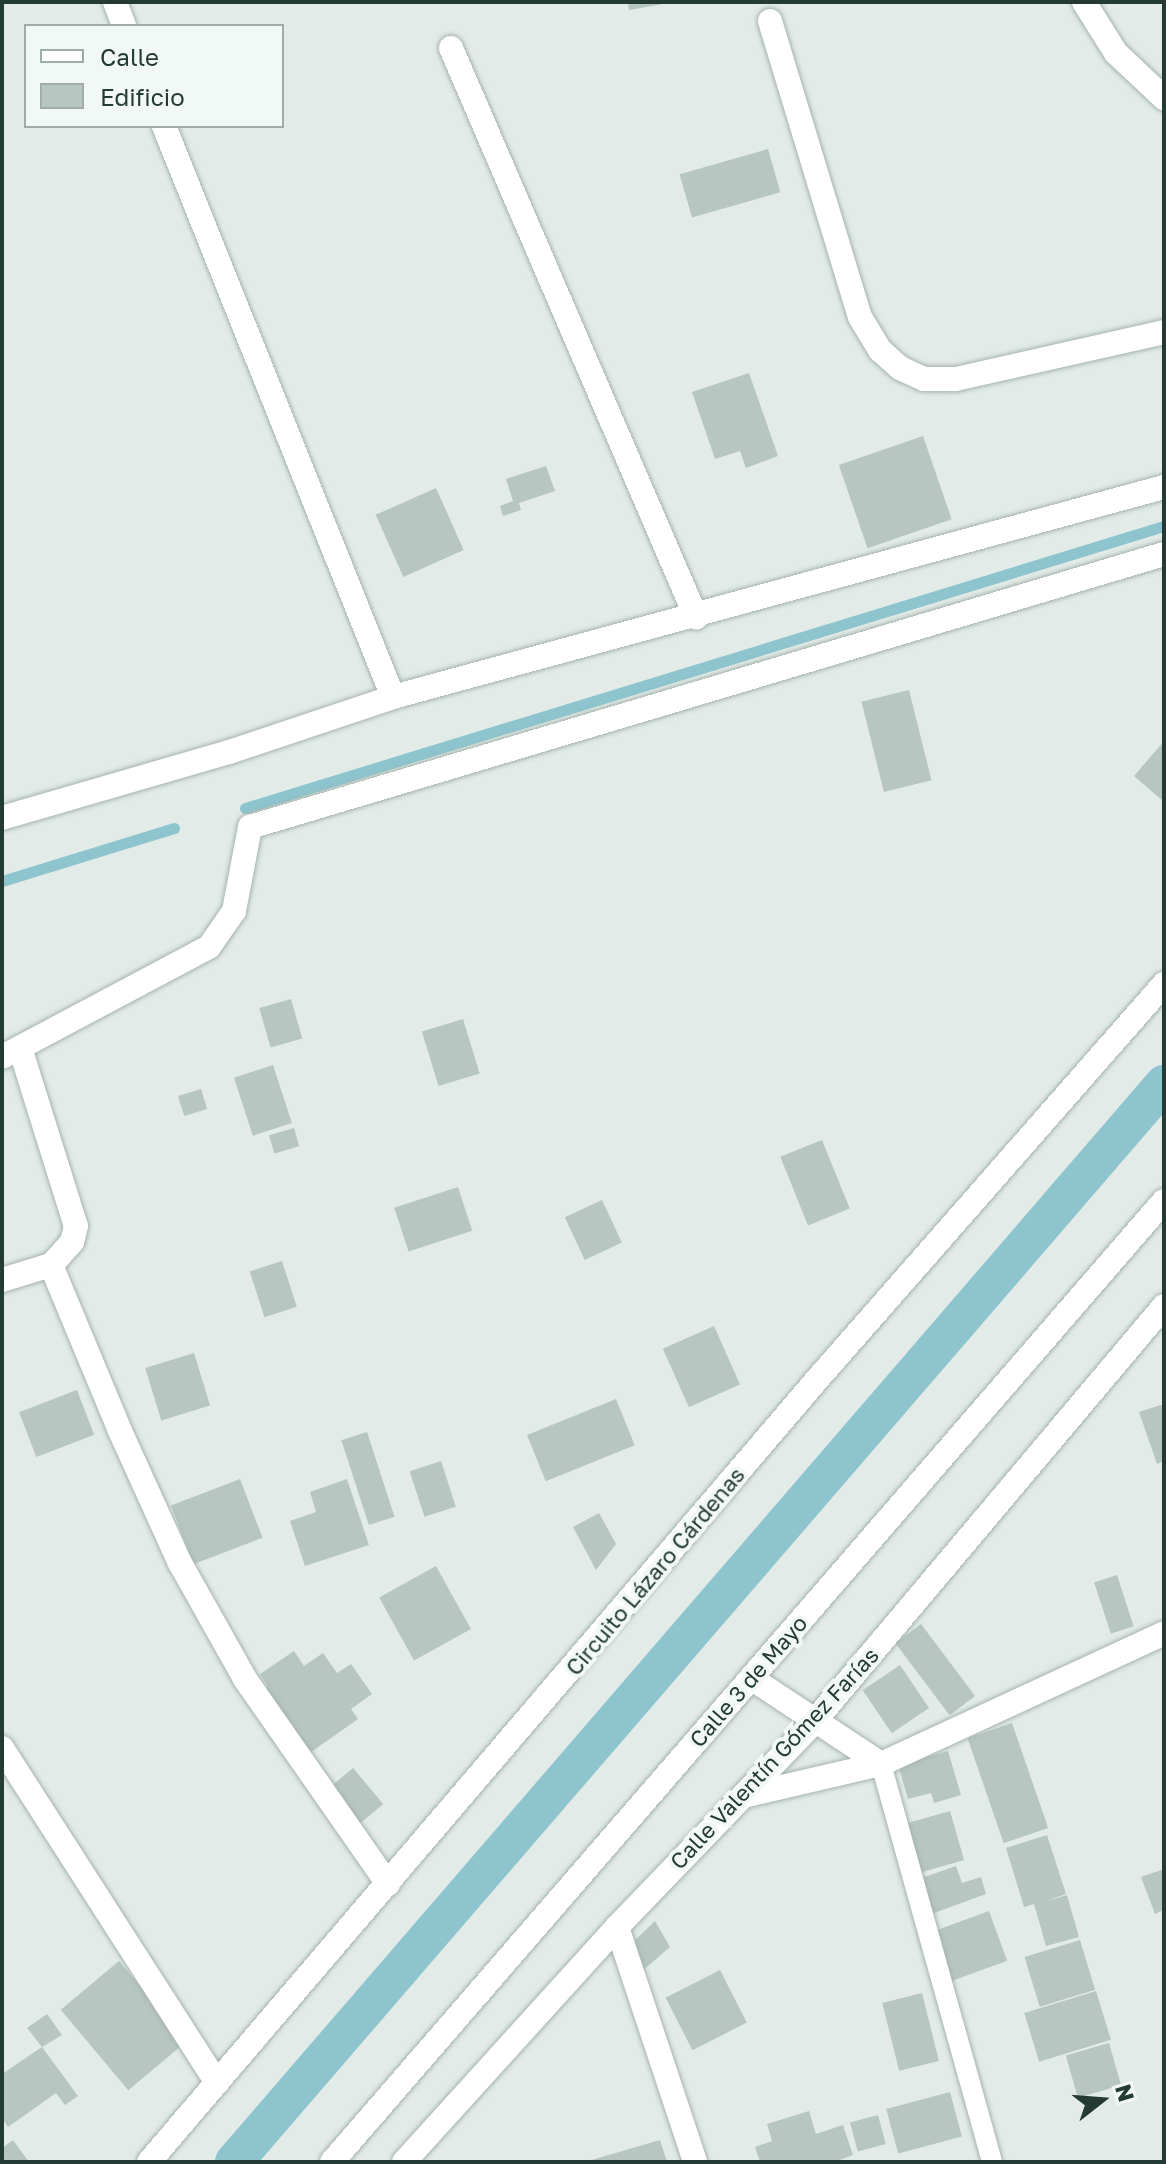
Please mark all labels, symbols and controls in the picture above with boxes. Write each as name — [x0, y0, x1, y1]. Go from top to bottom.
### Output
legend — [24, 24, 284, 128]
text: Calle — [100, 42, 159, 71]
text: Edificio — [100, 82, 185, 111]
street label: Circuito Lázaro Cárdenas — [560, 1462, 750, 1680]
street label: Calle 3 de Mayo — [684, 1610, 812, 1752]
street label: Calle Valentín Gómez Farías — [664, 1642, 884, 1874]
north arrow — [1062, 2060, 1142, 2140]
text: N — [1110, 2081, 1141, 2105]

